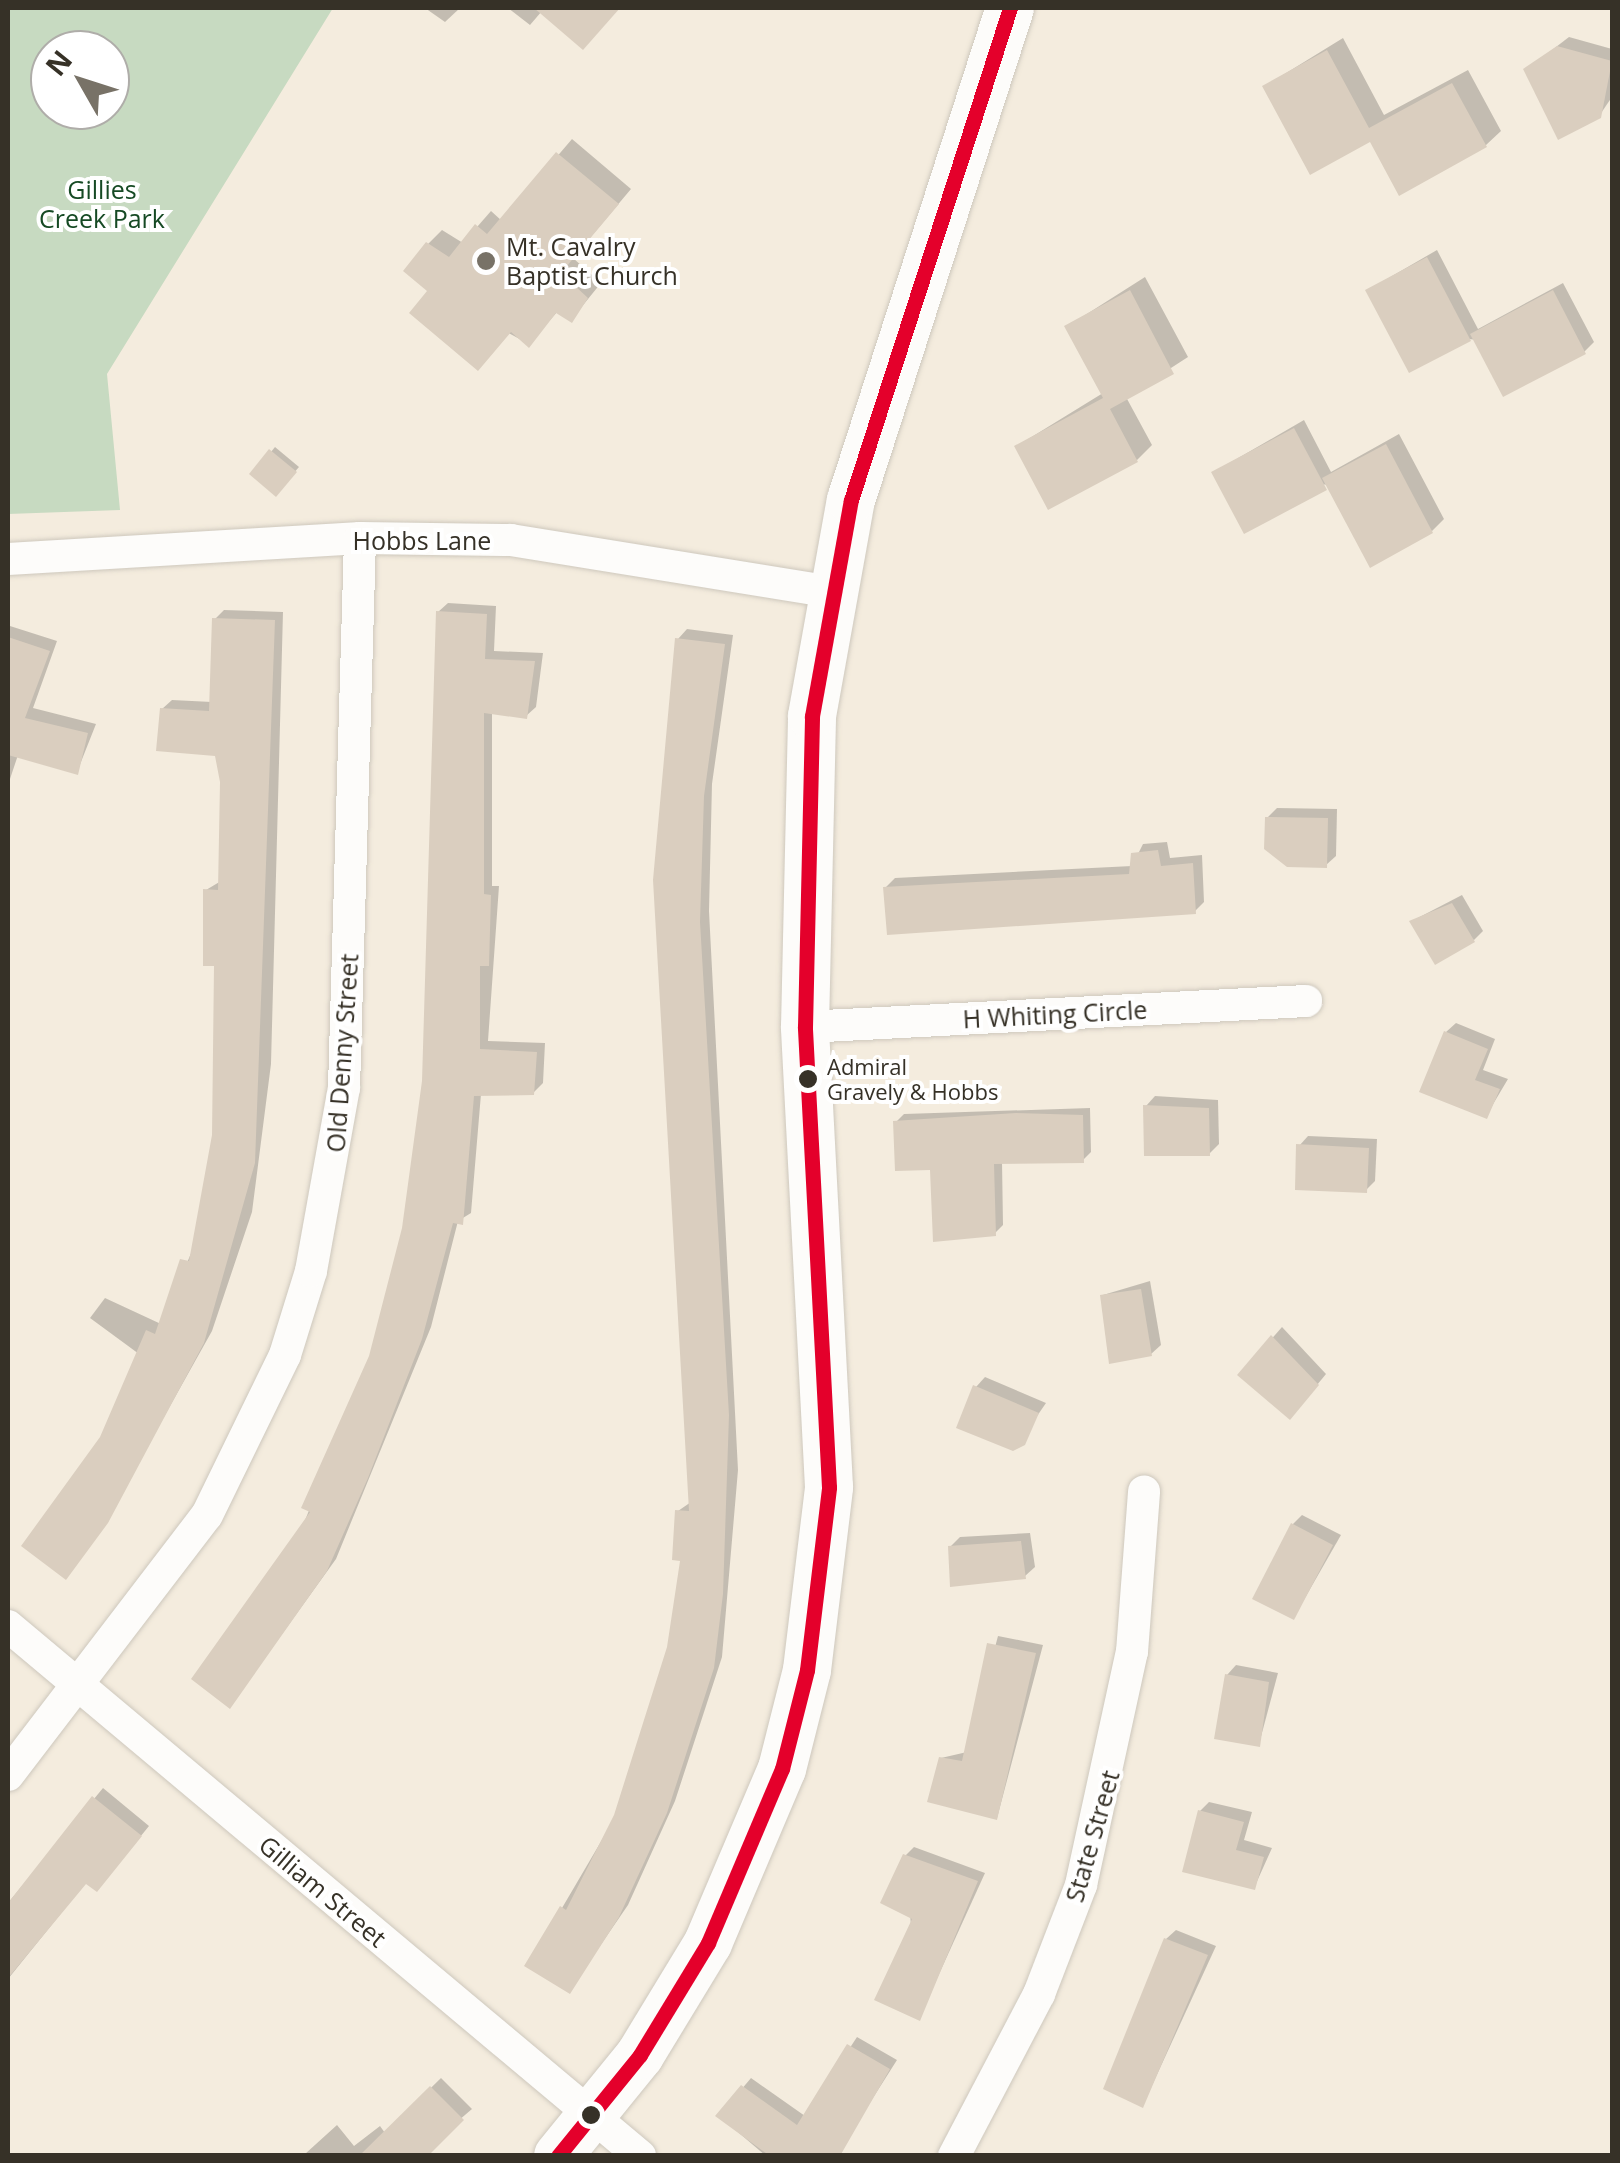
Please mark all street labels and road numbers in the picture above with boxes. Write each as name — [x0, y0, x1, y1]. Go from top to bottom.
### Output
street label: Hobbs Lane — [353, 525, 491, 555]
street label: Old Denny Street — [320, 953, 364, 1153]
street label: H Whiting Circle — [962, 994, 1148, 1034]
street label: State Street — [1059, 1767, 1125, 1905]
street label: Gilliam Street — [253, 1829, 393, 1953]

